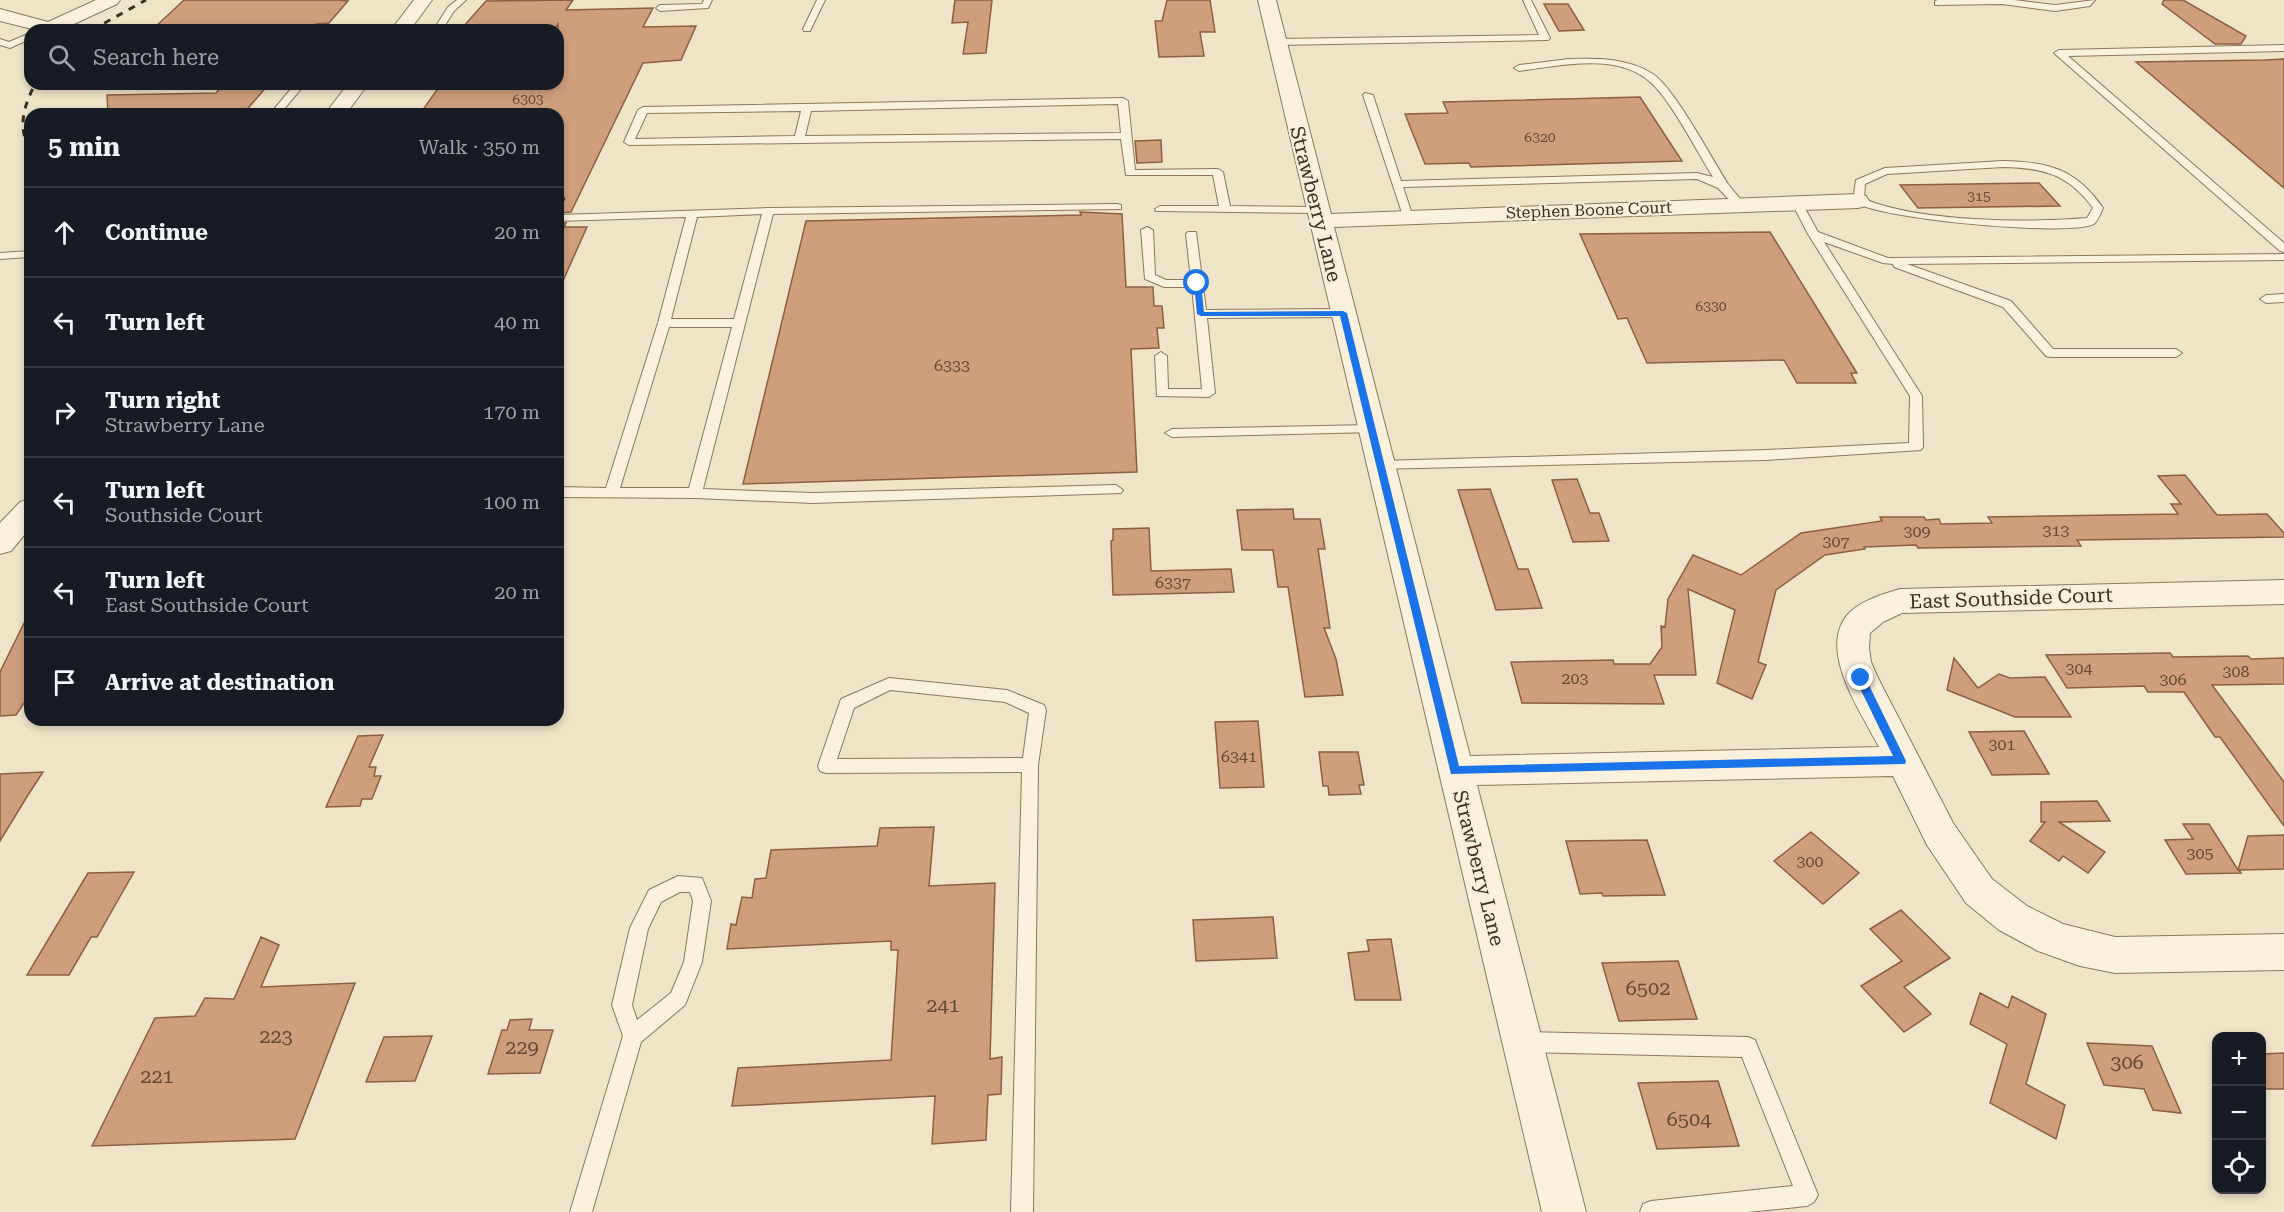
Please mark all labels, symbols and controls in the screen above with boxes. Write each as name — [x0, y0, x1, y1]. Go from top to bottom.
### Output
search box — [24, 24, 564, 90]
icon: search — [45, 41, 78, 74]
text: Search here — [93, 45, 219, 70]
house number: 6303 — [512, 91, 544, 107]
street label: Strawberry Lane — [1285, 124, 1347, 284]
house number: 6320 — [1524, 129, 1556, 145]
text: 5 min — [48, 132, 120, 162]
text: Walk · 350 m — [419, 135, 540, 159]
house number: 315 — [1967, 188, 1991, 204]
street label: Stephen Boone Court — [1506, 198, 1672, 222]
icon: ahead — [48, 216, 81, 249]
text: Continue — [105, 220, 208, 245]
text: 20 m — [494, 220, 540, 244]
route start — [1183, 269, 1209, 295]
house number: 6330 — [1695, 298, 1727, 314]
icon: left — [48, 306, 81, 339]
text: Turn left — [105, 310, 205, 335]
text: 40 m — [494, 310, 540, 334]
house number: 6333 — [934, 356, 970, 375]
text: Turn right — [105, 388, 220, 413]
icon: right — [48, 396, 81, 429]
text: 170 m — [483, 400, 540, 424]
text: Strawberry Lane — [105, 413, 265, 437]
text: Turn left — [105, 478, 205, 503]
icon: left — [48, 486, 81, 519]
text: 100 m — [483, 490, 540, 514]
text: Southside Court — [105, 503, 263, 527]
house number: 313 — [2043, 521, 2069, 540]
house number: 309 — [1904, 522, 1930, 541]
house number: 307 — [1823, 532, 1849, 551]
text: Turn left — [105, 568, 205, 593]
house number: 6337 — [1155, 573, 1191, 592]
icon: left — [48, 576, 81, 609]
text: 20 m — [494, 580, 540, 604]
street label: East Southside Court — [1909, 582, 2114, 614]
text: East Southside Court — [105, 593, 309, 617]
house number: 304 — [2066, 659, 2092, 678]
house number: 308 — [2223, 662, 2249, 681]
route end — [1847, 664, 1873, 690]
icon: arrive — [48, 666, 81, 699]
house number: 203 — [1562, 669, 1588, 688]
text: Arrive at destination — [105, 670, 334, 695]
house number: 306 — [2160, 670, 2186, 689]
house number: 301 — [1989, 735, 2015, 754]
house number: 6341 — [1221, 747, 1257, 766]
street label: Strawberry Lane — [1448, 788, 1510, 948]
house number: 305 — [2187, 844, 2213, 863]
house number: 300 — [1797, 852, 1823, 871]
house number: 6502 — [1626, 976, 1670, 1000]
house number: 241 — [926, 993, 960, 1017]
house number: 223 — [259, 1024, 293, 1048]
map controls — [2212, 1032, 2266, 1194]
button: + — [2212, 1032, 2266, 1086]
house number: 229 — [505, 1035, 539, 1059]
house number: 306 — [2110, 1050, 2144, 1074]
house number: 221 — [140, 1064, 174, 1088]
button: − — [2212, 1086, 2266, 1140]
house number: 6504 — [1667, 1107, 1712, 1131]
button: locate — [2212, 1140, 2266, 1194]

